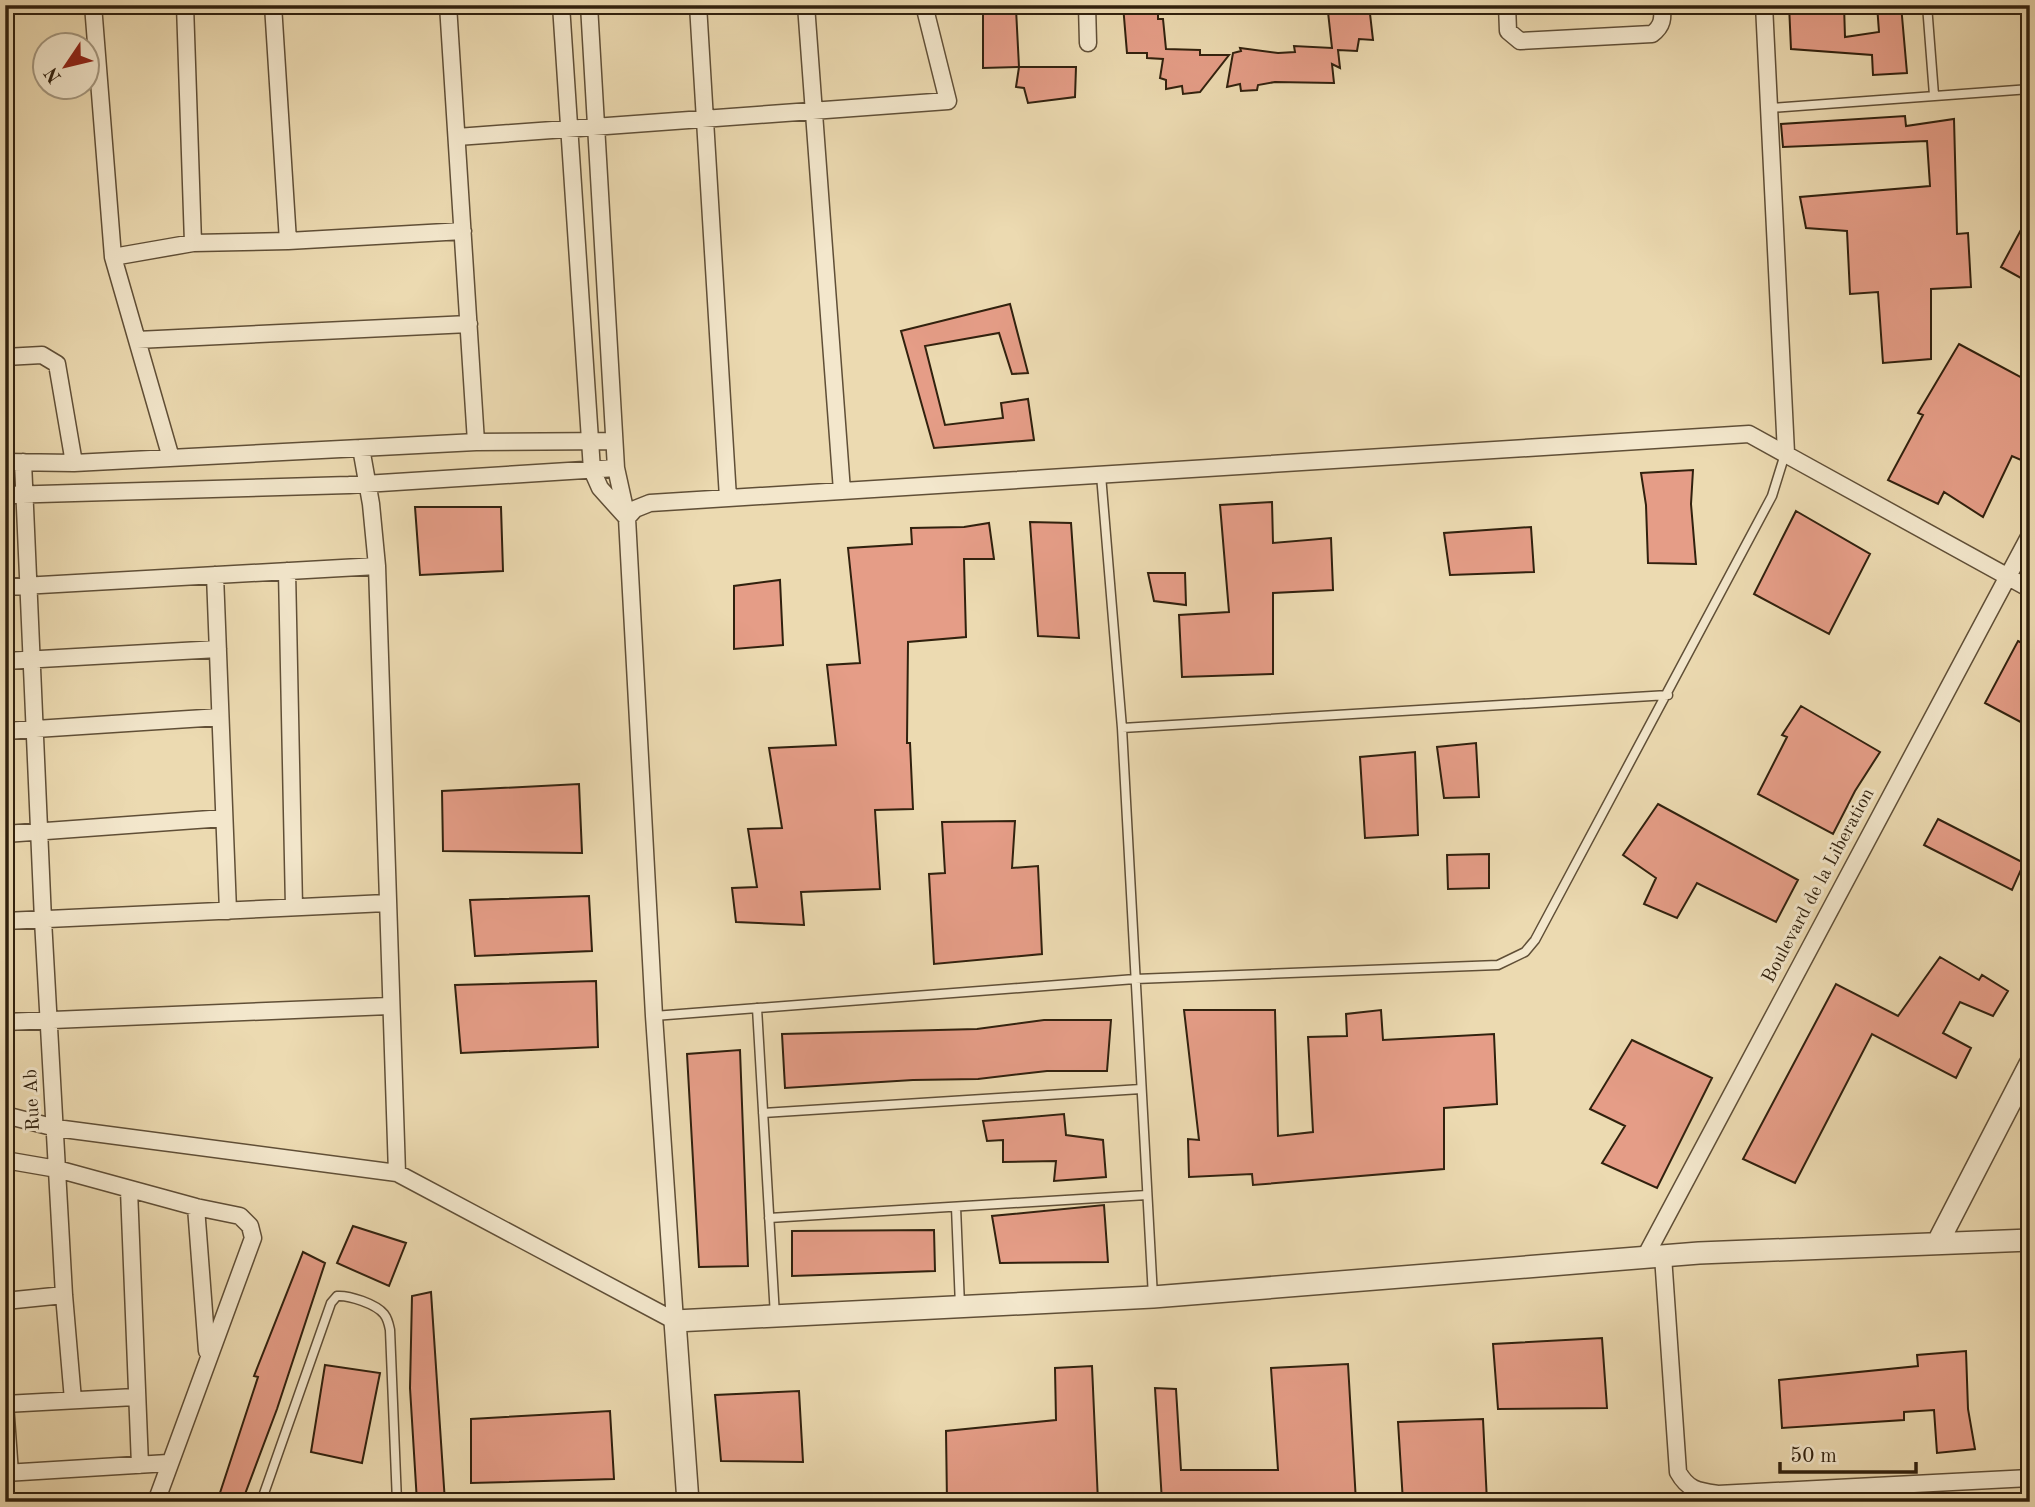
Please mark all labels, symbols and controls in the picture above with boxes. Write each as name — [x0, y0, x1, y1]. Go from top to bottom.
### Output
north arrow — [32, 32, 102, 102]
text: N — [42, 63, 66, 86]
street label: Boulevard de la Liberation — [1760, 786, 1878, 986]
street label: Rue Ab — [22, 1069, 44, 1131]
scale bar — [1780, 1430, 1916, 1474]
text: 50 m — [1790, 1446, 1837, 1467]

